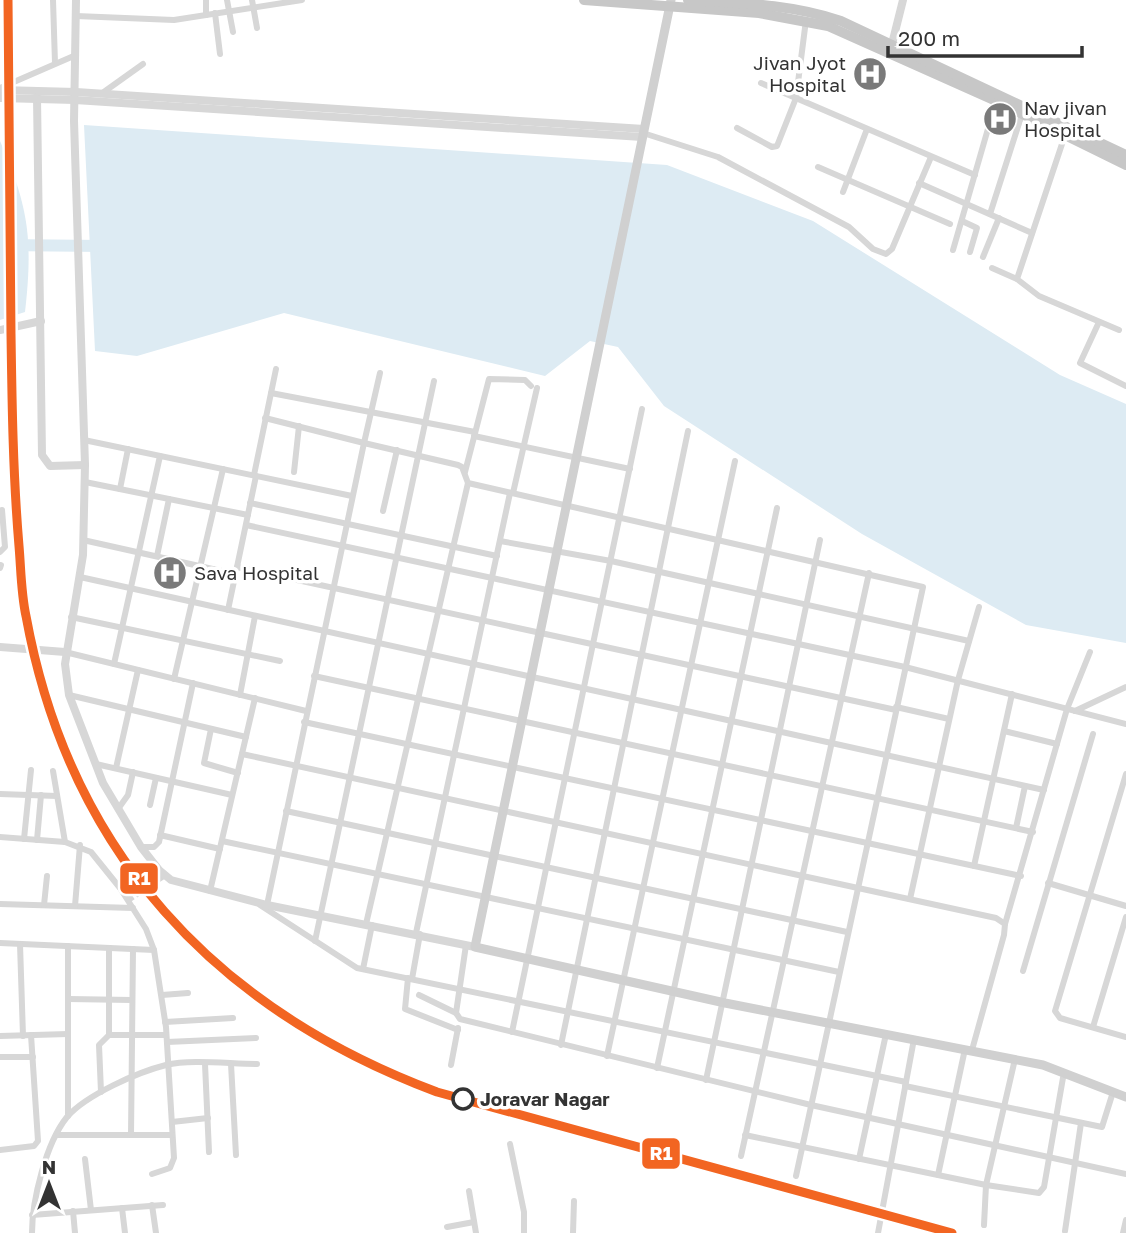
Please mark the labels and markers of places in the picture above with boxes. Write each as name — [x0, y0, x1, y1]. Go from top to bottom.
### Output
place label: Jivan Jyot Hospital — [753, 51, 846, 96]
hospital icon: Jivan Jyot Hospital — [851, 55, 889, 93]
place label: Nav jivan Hospital — [1024, 96, 1107, 141]
hospital icon: Nav jivan Hospital — [981, 100, 1019, 138]
hospital icon: Sava Hospital — [151, 554, 189, 592]
place label: Sava Hospital — [194, 561, 319, 584]
place label: Joravar Nagar — [480, 1087, 610, 1110]
marker: Joravar Nagar — [452, 1088, 474, 1110]

